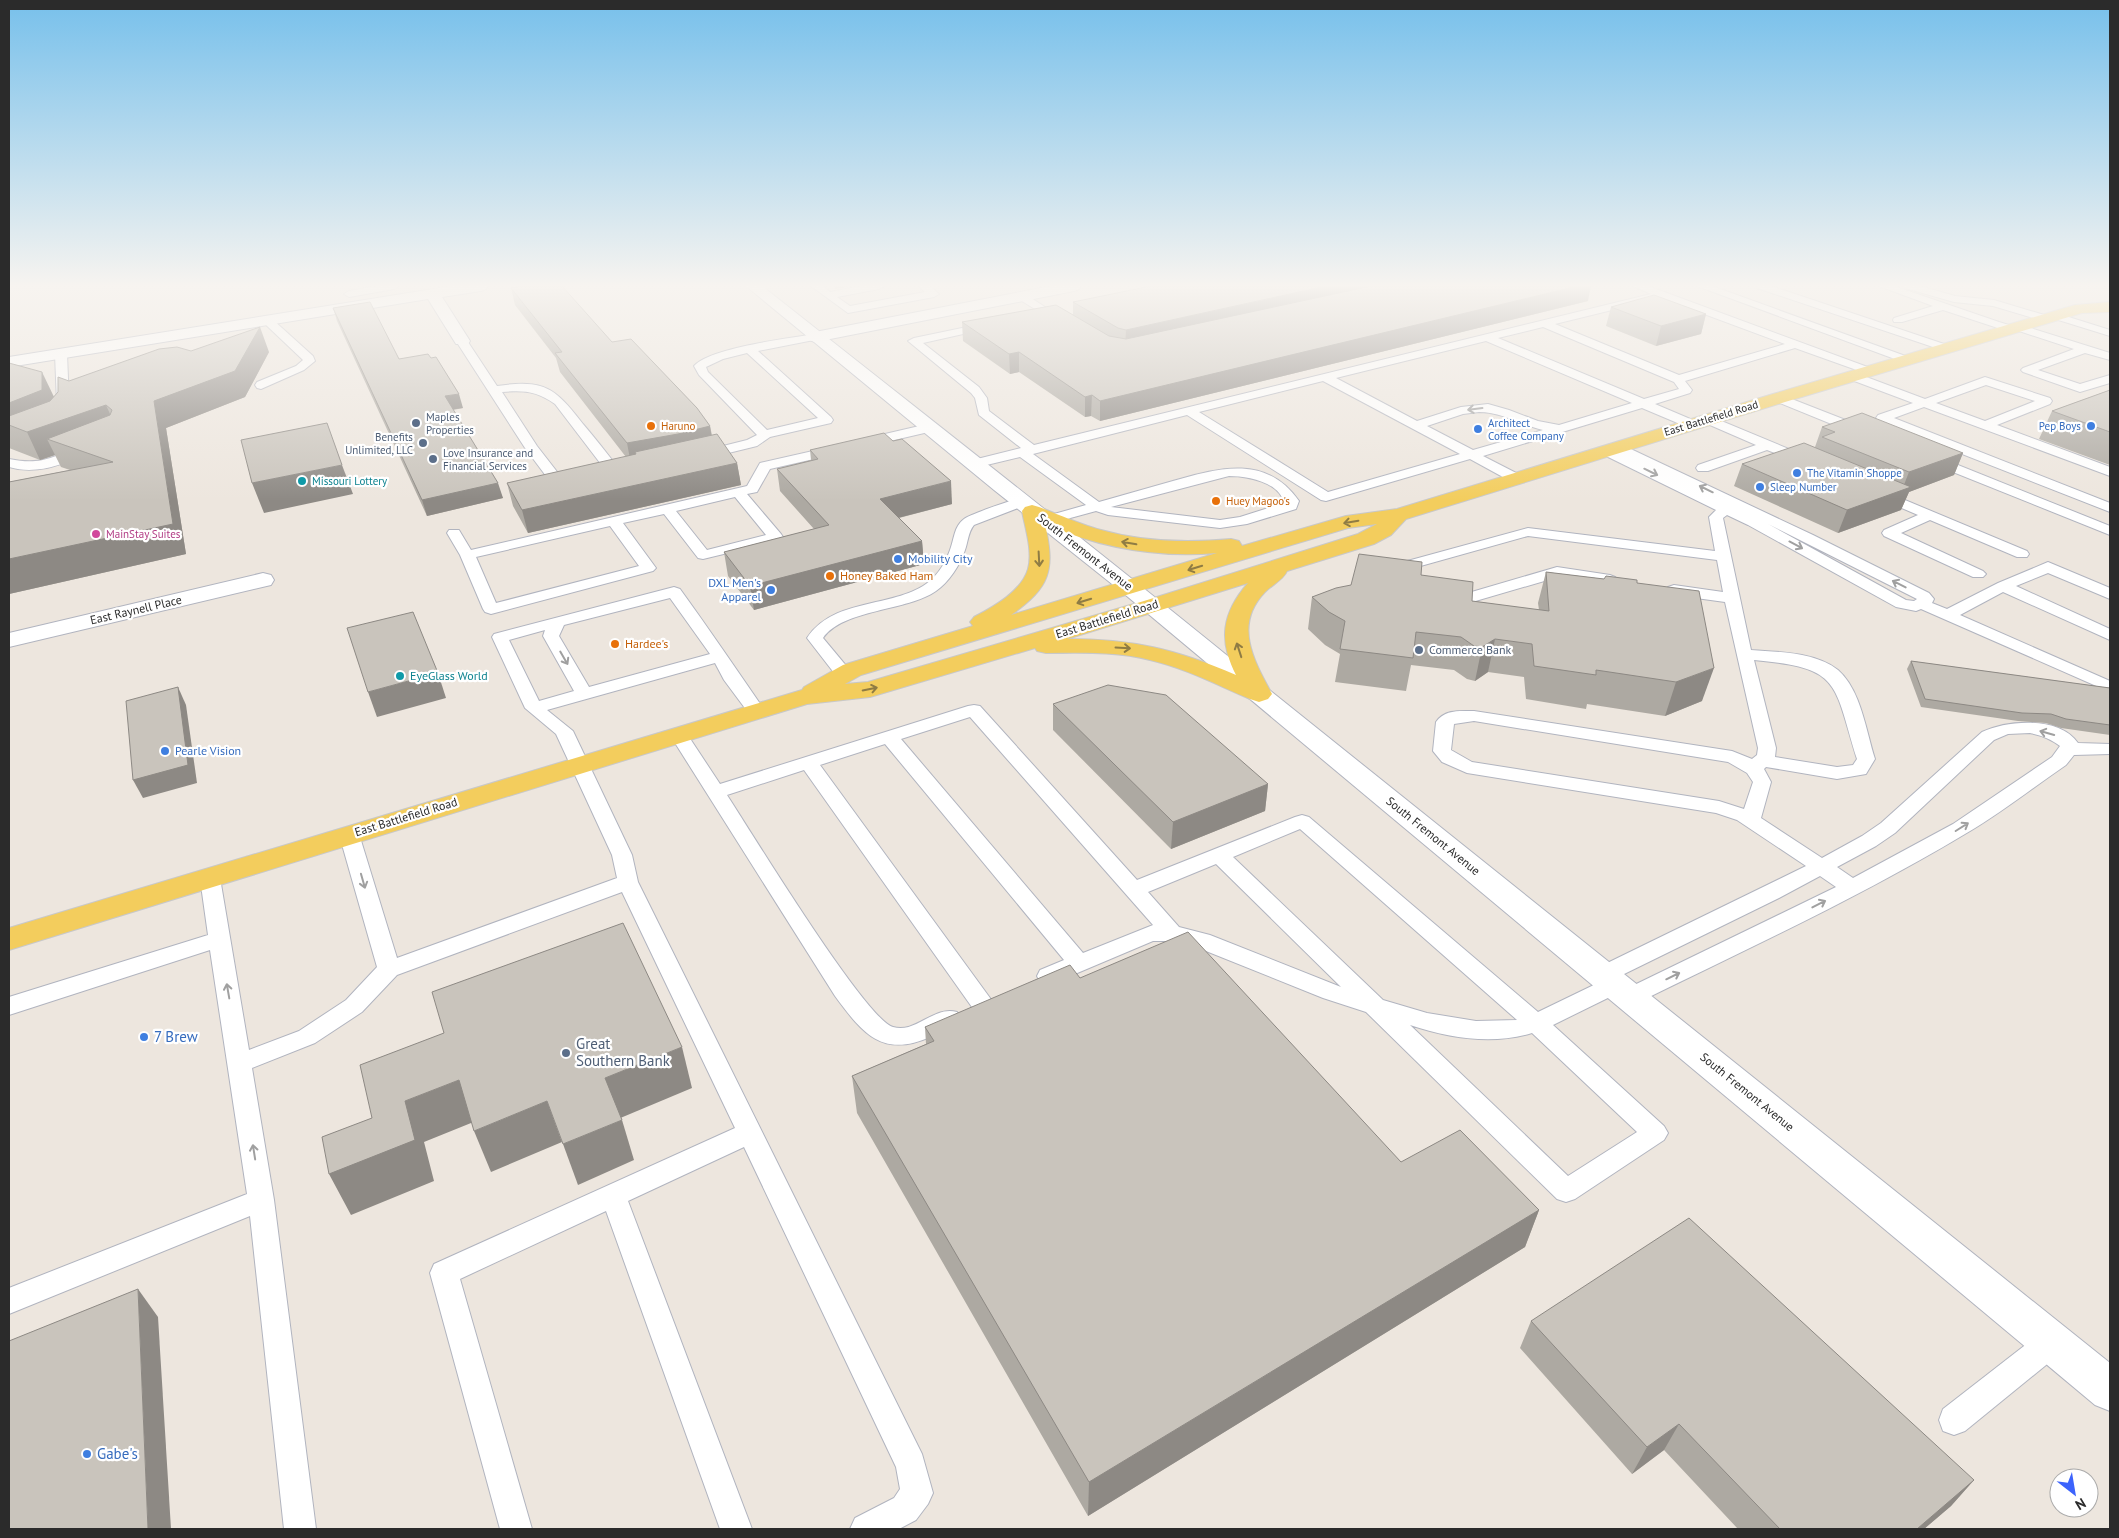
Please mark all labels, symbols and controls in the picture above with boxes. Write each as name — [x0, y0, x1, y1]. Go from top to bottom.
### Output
street label: East Battlefield Road — [1662, 397, 1760, 439]
one-way arrow — [1468, 405, 1484, 415]
place label: Maples Properties — [426, 410, 474, 437]
place label: Architect Coffee Company — [1488, 416, 1565, 443]
marker: Maples Properties — [410, 417, 422, 429]
place label: Haruno — [661, 419, 696, 433]
place label: Pep Boys — [2039, 419, 2081, 433]
marker: Haruno — [645, 420, 657, 432]
marker: Pep Boys — [2085, 420, 2097, 432]
marker: Architect Coffee Company — [1472, 423, 1484, 435]
place label: Benefits Unlimited, LLC — [345, 430, 413, 457]
marker: Benefits Unlimited, LLC — [417, 437, 429, 449]
place label: Love Insurance and Financial Services — [443, 446, 533, 473]
marker: Love Insurance and Financial Services — [427, 453, 439, 465]
place label: The Vitamin Shoppe — [1807, 466, 1902, 480]
one-way arrow — [1643, 467, 1658, 477]
marker: The Vitamin Shoppe — [1791, 467, 1803, 479]
place label: Missouri Lottery — [312, 474, 388, 488]
marker: Missouri Lottery — [296, 475, 308, 487]
place label: Sleep Number — [1770, 480, 1837, 494]
marker: Sleep Number — [1754, 481, 1766, 493]
one-way arrow — [1699, 484, 1714, 493]
place label: Huey Magoo's — [1226, 494, 1290, 508]
marker: Huey Magoo's — [1210, 495, 1222, 507]
street label: South Fremont Avenue — [1035, 510, 1136, 593]
one-way arrow — [1344, 517, 1360, 527]
place label: MainStay Suites — [106, 527, 181, 541]
marker: MainStay Suites — [90, 528, 102, 540]
one-way arrow — [1122, 537, 1138, 547]
one-way arrow — [1788, 540, 1803, 550]
place label: Mobility City — [908, 551, 973, 566]
one-way arrow — [1034, 551, 1043, 567]
marker: Mobility City — [892, 553, 904, 565]
one-way arrow — [1188, 563, 1204, 573]
place label: Honey Baked Ham — [840, 568, 933, 583]
marker: Honey Baked Ham — [824, 570, 836, 582]
place label: DXL Men's Apparel — [708, 575, 761, 604]
one-way arrow — [1892, 579, 1907, 588]
marker: DXL Men's Apparel — [765, 584, 777, 596]
street label: East Raynell Place — [89, 592, 183, 627]
street label: East Battlefield Road — [1054, 596, 1160, 641]
one-way arrow — [1076, 596, 1092, 606]
place label: Hardee's — [625, 636, 668, 651]
marker: Hardee's — [609, 638, 621, 650]
place label: Commerce Bank — [1429, 642, 1511, 657]
one-way arrow — [1234, 643, 1243, 658]
one-way arrow — [1114, 644, 1130, 653]
marker: Commerce Bank — [1413, 644, 1425, 656]
one-way arrow — [559, 651, 569, 666]
place label: EyeGlass World — [410, 668, 488, 683]
marker: EyeGlass World — [394, 670, 406, 682]
one-way arrow — [861, 683, 877, 693]
one-way arrow — [2040, 727, 2056, 737]
place label: Pearle Vision — [175, 743, 241, 758]
marker: Pearle Vision — [159, 745, 171, 757]
street label: South Fremont Avenue — [1383, 793, 1483, 878]
street label: East Battlefield Road — [353, 794, 459, 839]
one-way arrow — [1955, 822, 1969, 833]
one-way arrow — [359, 873, 369, 889]
one-way arrow — [1811, 899, 1826, 909]
one-way arrow — [1665, 971, 1680, 980]
one-way arrow — [223, 984, 233, 1000]
place label: 7 Brew — [154, 1027, 198, 1046]
marker: 7 Brew — [138, 1031, 150, 1043]
place label: Great Southern Bank — [576, 1034, 671, 1070]
marker: Great Southern Bank — [560, 1047, 572, 1059]
street label: South Fremont Avenue — [1697, 1049, 1797, 1134]
one-way arrow — [248, 1144, 258, 1160]
place label: Gabe's — [97, 1444, 138, 1463]
marker: Gabe's — [81, 1448, 93, 1460]
north arrow — [2049, 1468, 2099, 1518]
text: N — [2072, 1494, 2089, 1514]

